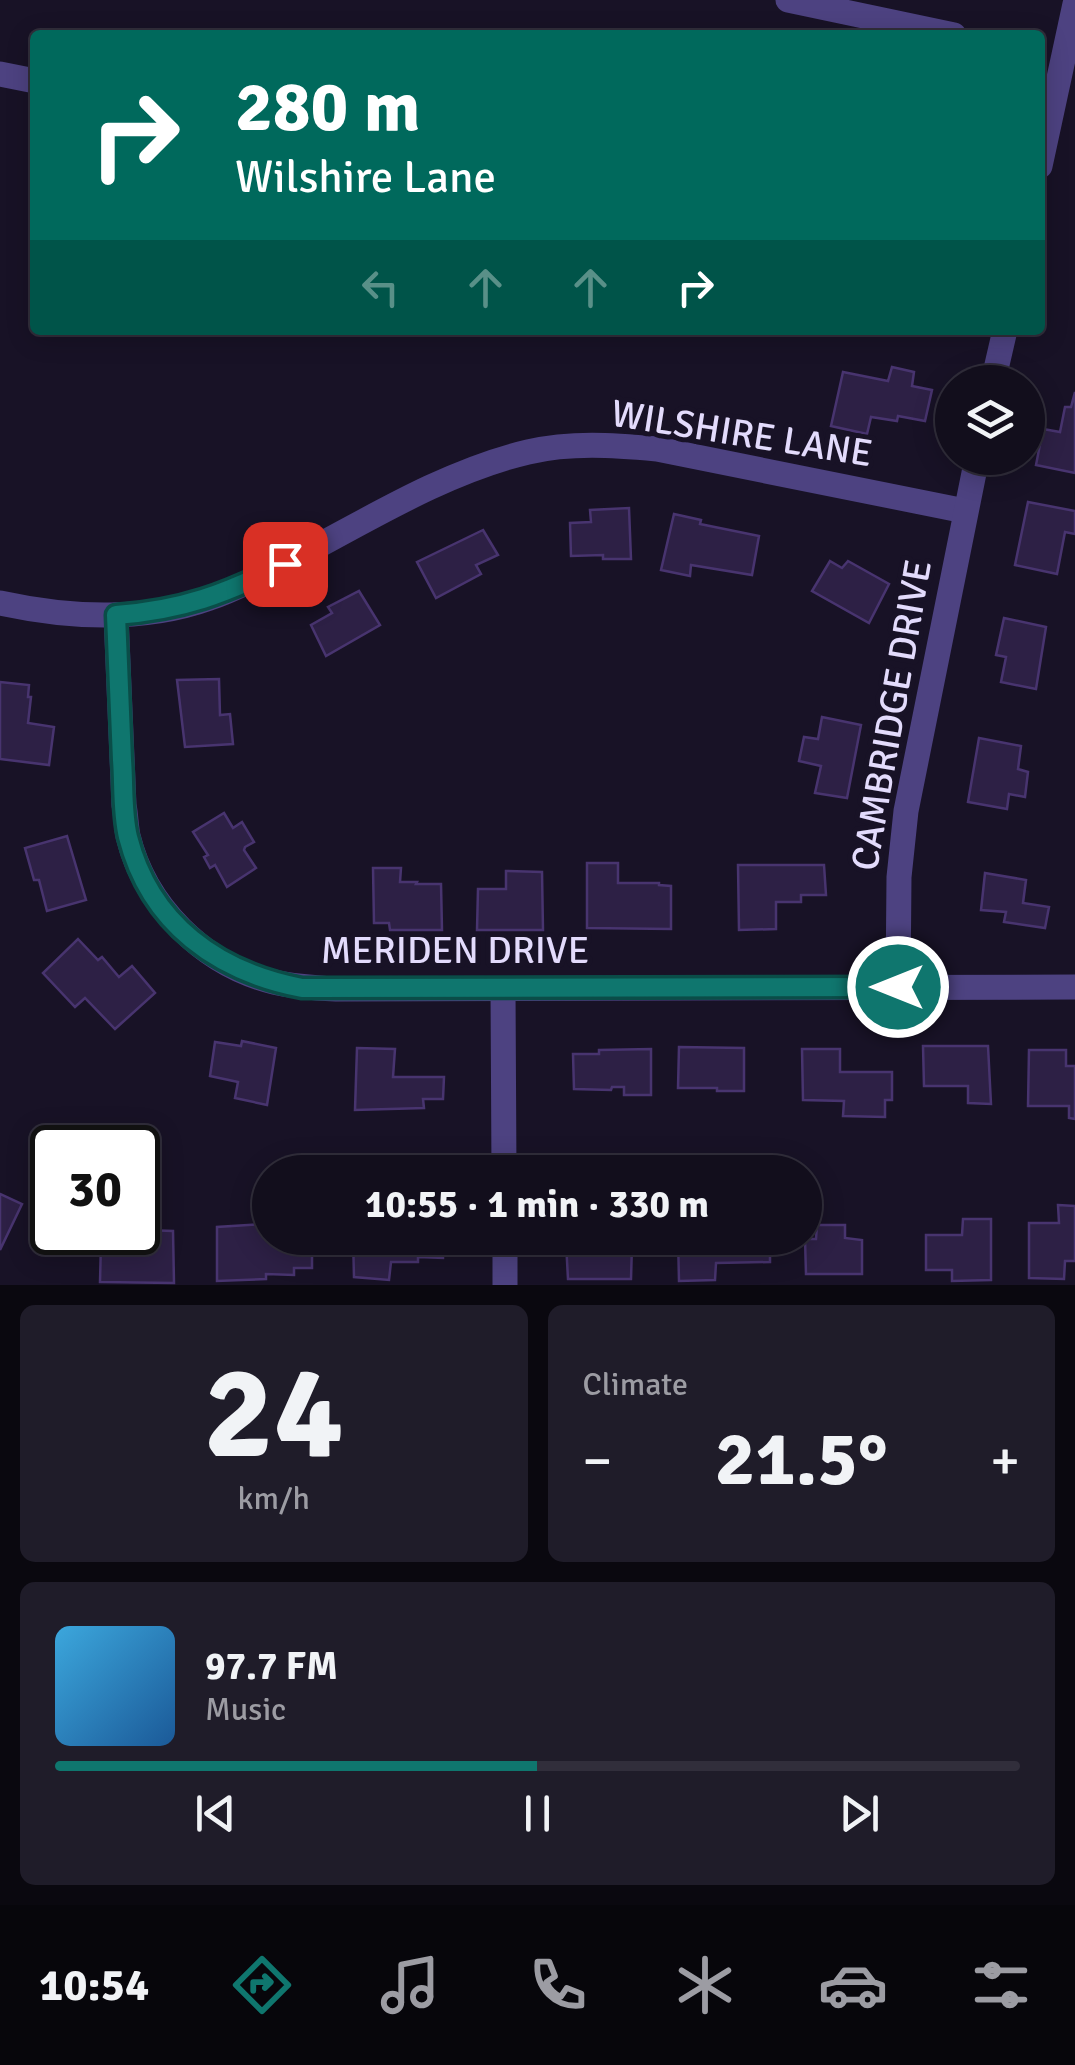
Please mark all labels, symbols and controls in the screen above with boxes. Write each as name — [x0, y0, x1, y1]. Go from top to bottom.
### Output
text: 280 m — [235, 64, 420, 150]
icon: right — [70, 70, 200, 200]
text: Wilshire Lane — [235, 150, 496, 205]
icon: left — [353, 260, 408, 315]
icon: ahead — [458, 260, 513, 315]
icon: ahead — [563, 260, 618, 315]
icon: right — [668, 260, 723, 315]
map controls — [935, 365, 1045, 475]
button: layers — [935, 365, 1045, 475]
street label: WILSHIRE LANE — [608, 390, 876, 477]
pin — [243, 522, 328, 607]
icon: arrive — [258, 537, 313, 592]
street label: CAMBRIDGE DRIVE — [841, 556, 942, 874]
street label: MERIDEN DRIVE — [321, 927, 589, 974]
position arrow — [846, 935, 950, 1039]
speed limit sign: 30 — [30, 1125, 160, 1255]
text: 10:55 · 1 min · 330 m — [365, 1181, 709, 1228]
text: 24 — [204, 1334, 344, 1494]
text: Climate — [583, 1365, 688, 1404]
text: 21.5° — [715, 1413, 888, 1506]
text: − — [583, 1427, 612, 1495]
text: + — [990, 1427, 1020, 1495]
text: km/h — [238, 1479, 310, 1518]
text: 97.7 FM — [205, 1643, 338, 1690]
text: Music — [205, 1690, 286, 1729]
icon: previous — [188, 1786, 243, 1841]
icon: pause — [510, 1786, 565, 1841]
icon: next — [832, 1786, 887, 1841]
icon: directions — [227, 1950, 297, 2020]
icon: music — [375, 1950, 445, 2020]
icon: phone — [523, 1950, 593, 2020]
icon: climate — [670, 1950, 740, 2020]
icon: car — [818, 1950, 888, 2020]
icon: filters — [966, 1950, 1036, 2020]
text: 10:54 — [39, 1958, 149, 2013]

